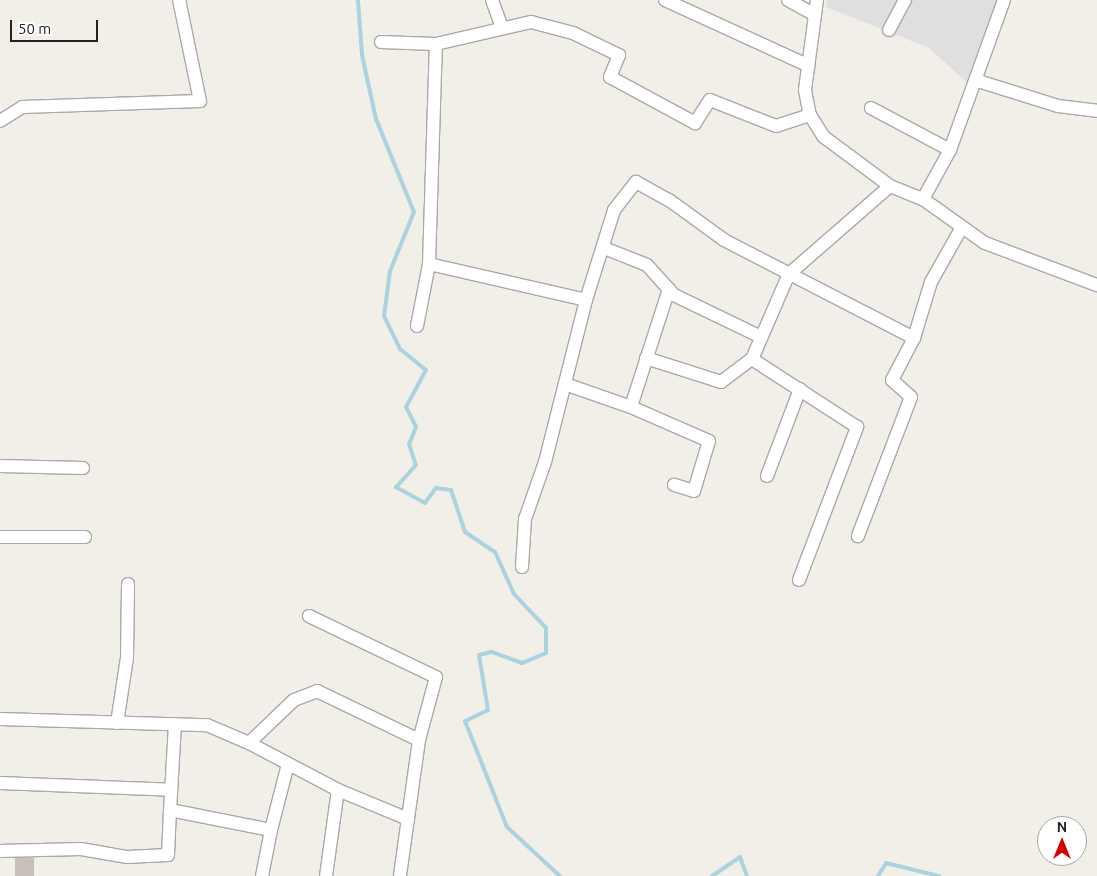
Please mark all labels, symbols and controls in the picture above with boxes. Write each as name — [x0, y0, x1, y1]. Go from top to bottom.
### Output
scale bar — [12, 10, 100, 42]
text: 50 m — [18, 20, 51, 37]
north arrow — [1037, 816, 1087, 866]
text: N — [1057, 819, 1067, 835]

